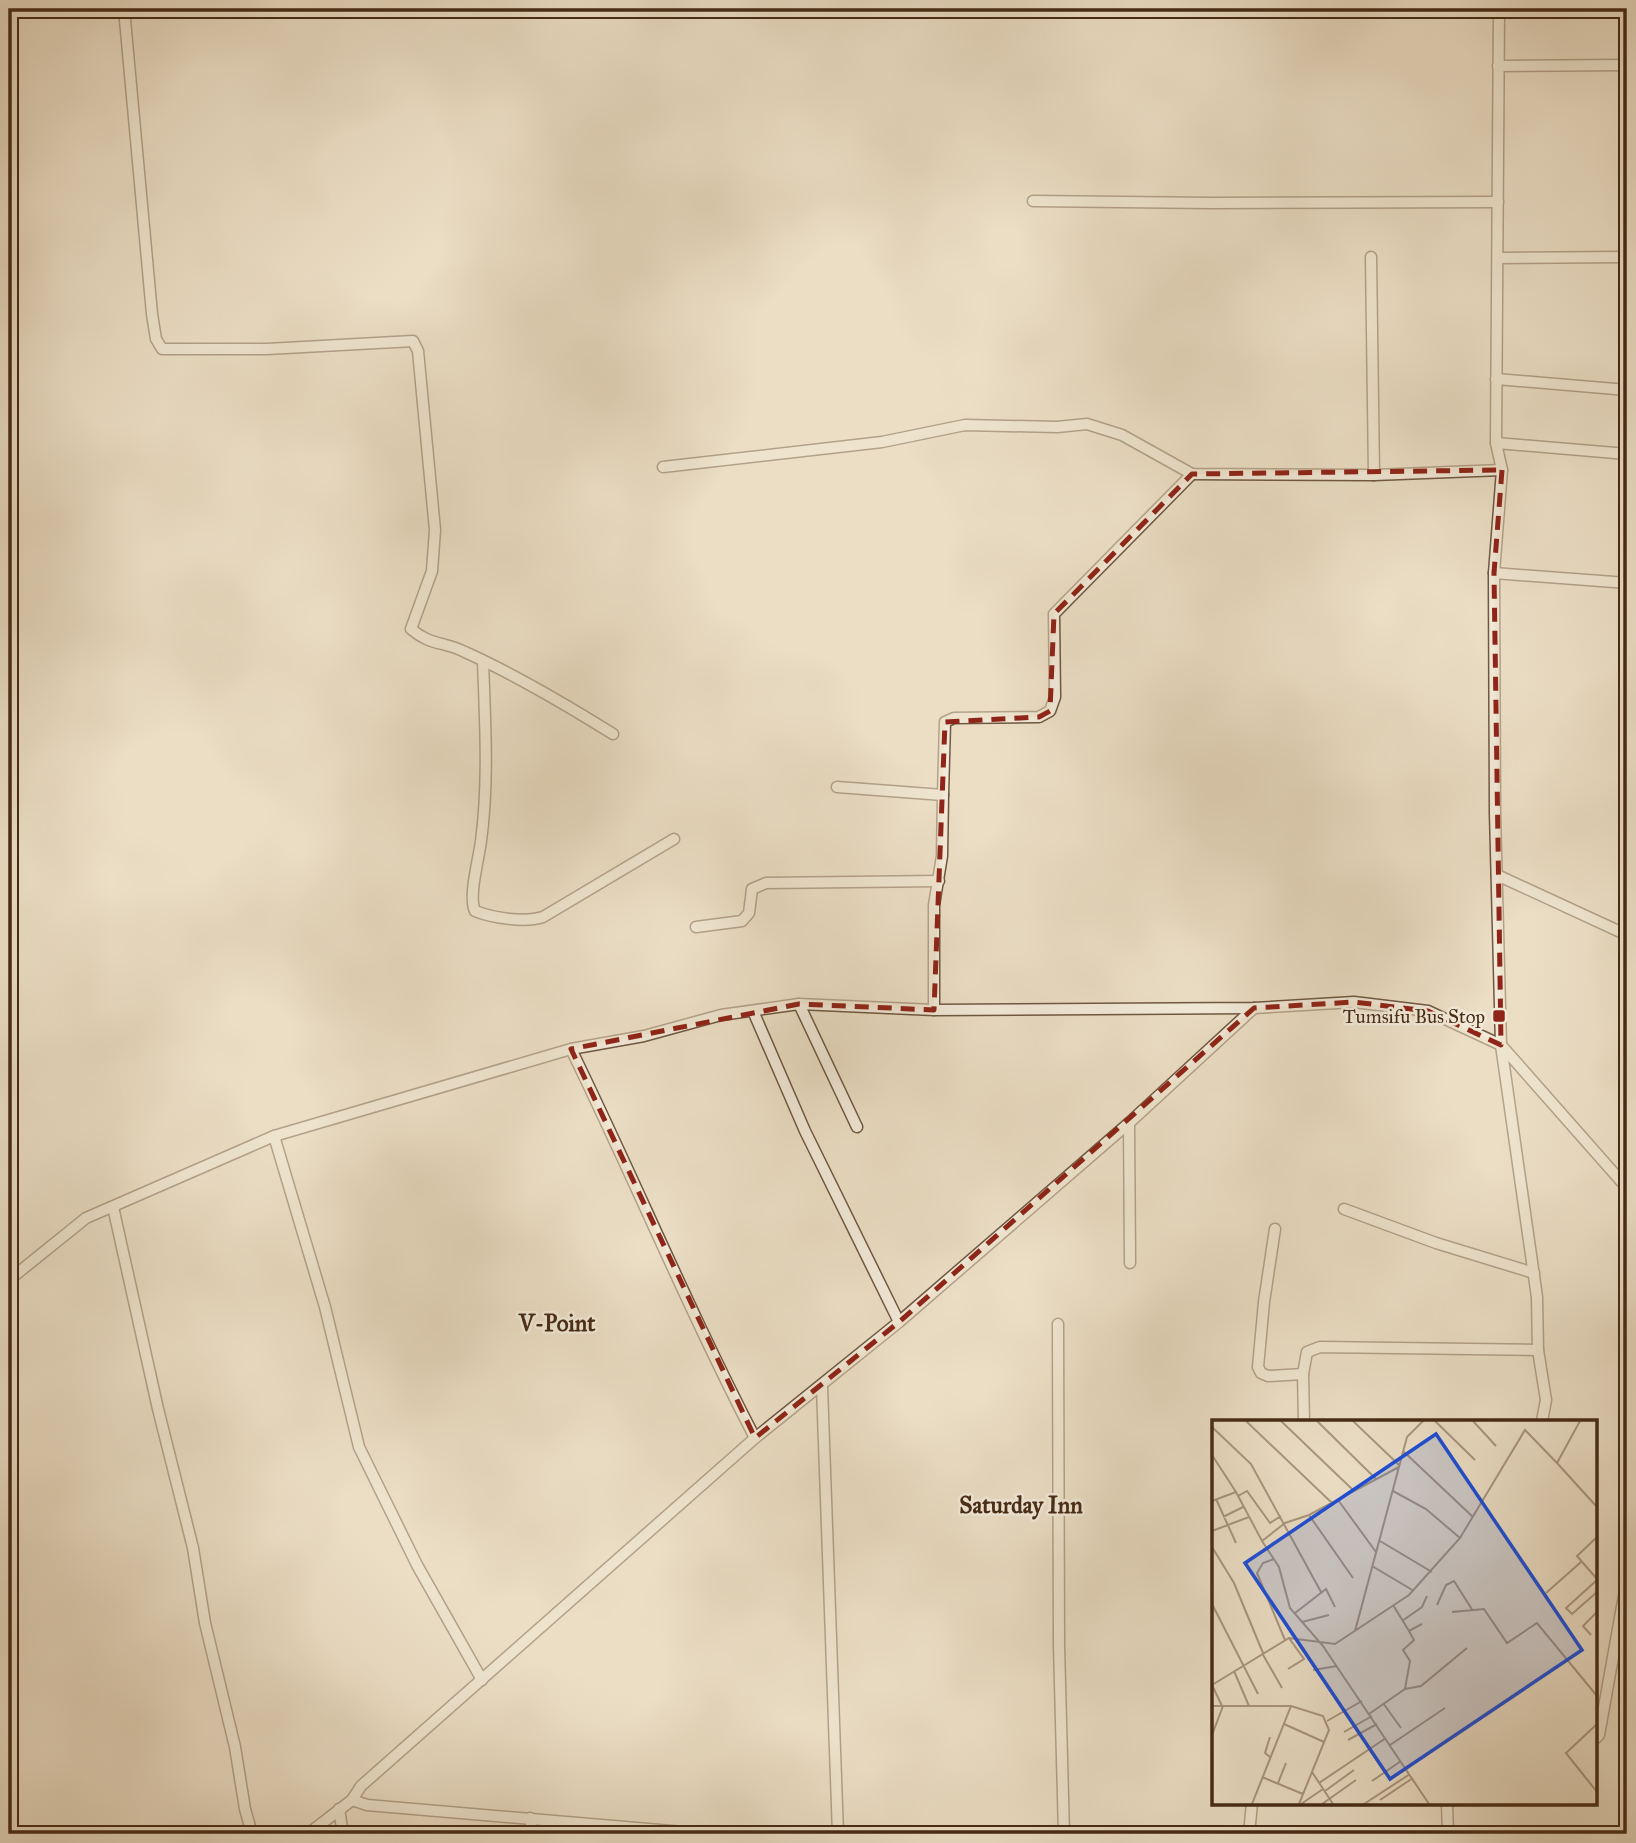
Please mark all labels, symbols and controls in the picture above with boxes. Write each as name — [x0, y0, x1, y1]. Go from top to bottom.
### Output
place label: Tumsifu Bus Stop — [1343, 1005, 1485, 1028]
marker: Tumsifu Bus Stop — [1491, 1008, 1507, 1024]
district label: V-Point — [518, 1309, 596, 1337]
inset map — [1212, 1420, 1598, 1804]
district label: Saturday Inn — [959, 1491, 1083, 1520]

